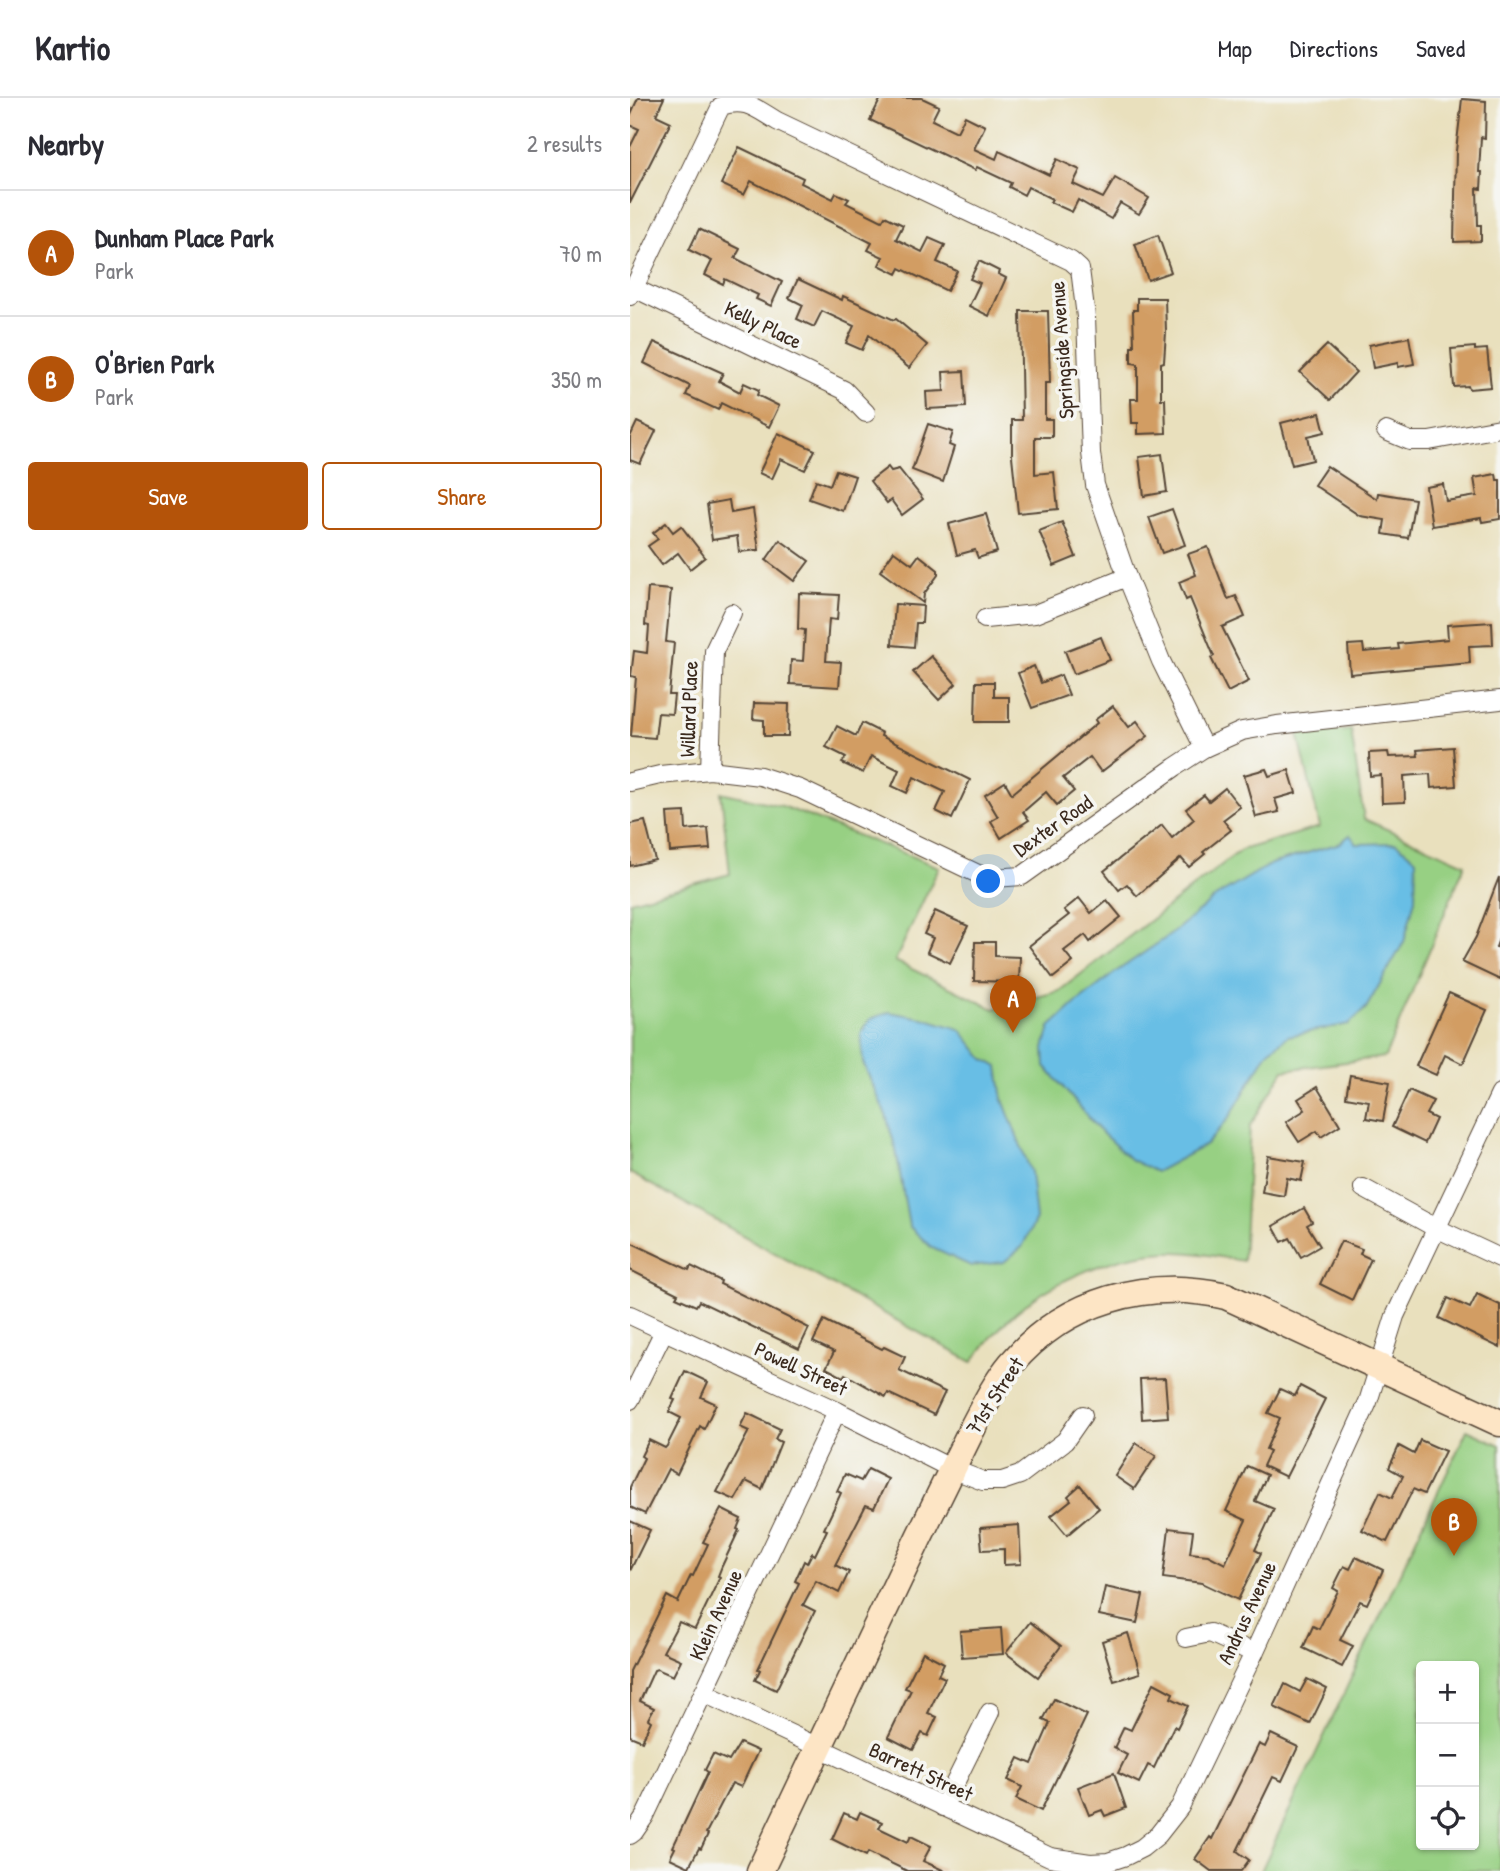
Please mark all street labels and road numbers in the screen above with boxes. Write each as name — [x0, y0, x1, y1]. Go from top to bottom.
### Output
street label: Springside Avenue — [1042, 280, 1081, 420]
street label: Kelly Place — [720, 293, 807, 356]
street label: Willard Place — [672, 660, 705, 758]
street label: Dexter Road — [1007, 788, 1098, 863]
street label: Powell Street — [750, 1334, 853, 1403]
street label: 71st Street — [959, 1351, 1031, 1440]
street label: Andrus Avenue — [1210, 1557, 1283, 1669]
street label: Klein Avenue — [682, 1565, 749, 1665]
street label: Barrett Street — [865, 1735, 979, 1809]

